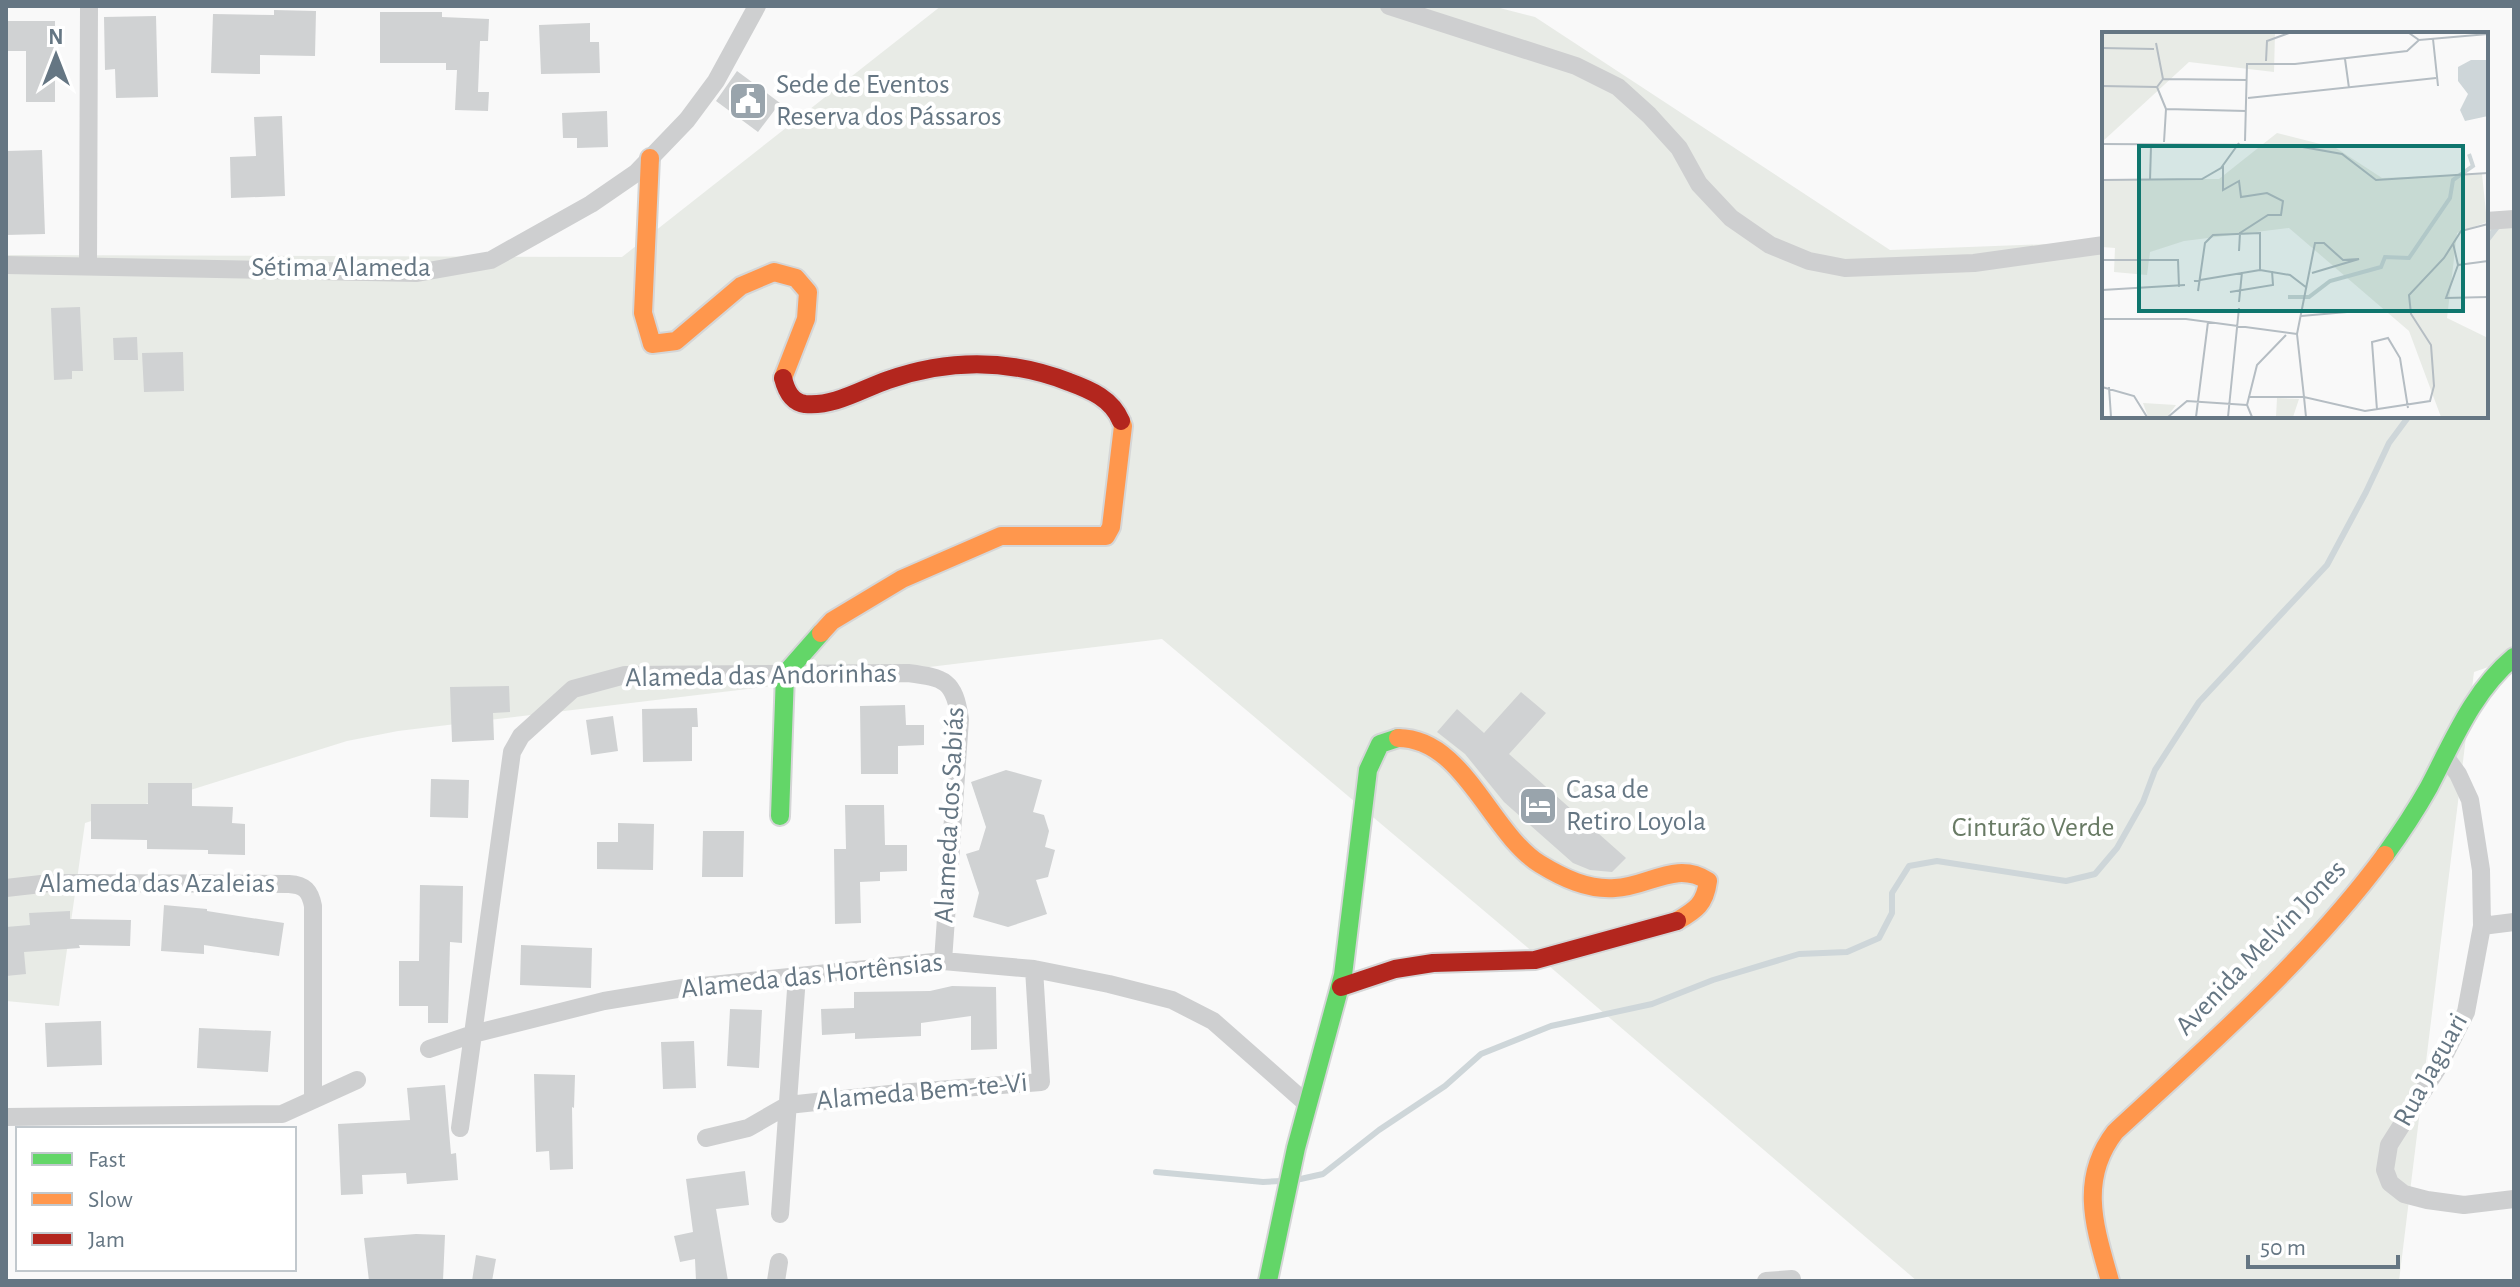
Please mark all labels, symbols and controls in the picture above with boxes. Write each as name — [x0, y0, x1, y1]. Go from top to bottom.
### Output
north arrow — [16, 16, 96, 96]
text: N — [48, 26, 64, 48]
inset map — [2102, 32, 2488, 418]
place label: Sede de Eventos Reserva dos Pássaros — [776, 71, 1002, 131]
public building icon: Sede de Eventos Reserva dos Pássaros — [727, 80, 769, 122]
street label: Sétima Alameda — [251, 254, 431, 282]
street label: Alameda das Andorinhas — [625, 660, 897, 692]
street label: Alameda dos Sabiás — [930, 706, 970, 924]
place label: Casa de Retiro Loyola — [1566, 776, 1706, 836]
hotel icon: Casa de Retiro Loyola — [1517, 785, 1559, 827]
park label: Cinturão Verde — [1952, 814, 2114, 842]
street label: Avenida Melvin Jones — [2170, 855, 2352, 1041]
street label: Alameda das Azaleias — [39, 870, 275, 898]
street label: Alameda das Hortênsias — [680, 948, 944, 1004]
street label: Rua Jaguari — [2389, 1009, 2473, 1131]
street label: Alameda Bem-te-Vi — [815, 1069, 1029, 1115]
legend — [16, 1127, 296, 1271]
text: Fast — [88, 1148, 126, 1172]
text: Slow — [88, 1188, 133, 1212]
scale bar — [2248, 1219, 2398, 1269]
text: Jam — [88, 1228, 125, 1252]
text: 50 m — [2260, 1236, 2306, 1260]

